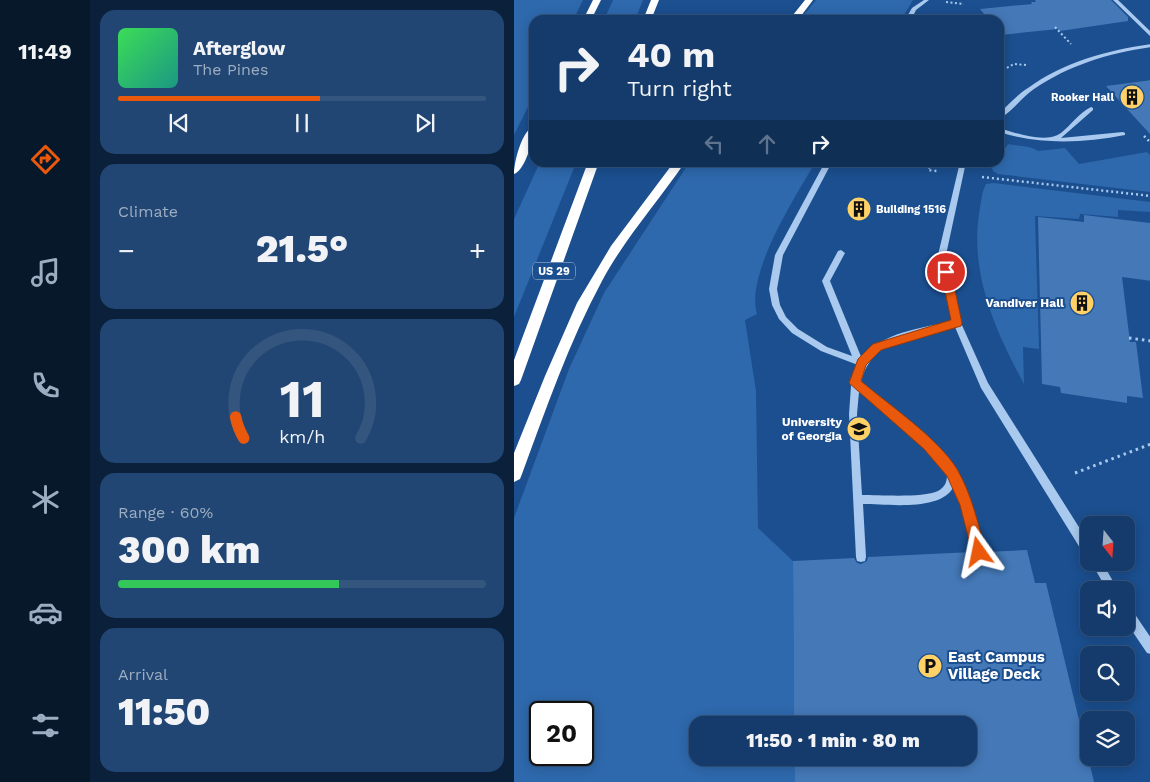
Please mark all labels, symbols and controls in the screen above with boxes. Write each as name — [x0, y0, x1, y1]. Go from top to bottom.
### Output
text: 40 m — [627, 34, 715, 76]
icon: right — [544, 35, 609, 100]
text: Afterglow — [193, 37, 285, 60]
text: 11:49 — [18, 39, 72, 64]
text: The Pines — [193, 60, 269, 79]
text: Turn right — [627, 76, 732, 101]
building icon: Rooker Hall — [1119, 84, 1145, 110]
place label: Rooker Hall — [1051, 91, 1114, 104]
icon: previous — [165, 109, 193, 137]
icon: pause — [288, 109, 316, 137]
icon: next — [411, 109, 439, 137]
icon: left — [700, 130, 728, 158]
icon: ahead — [753, 130, 781, 158]
icon: right — [806, 130, 834, 158]
icon: directions — [28, 142, 63, 177]
building icon: Building 1516 — [846, 196, 872, 222]
text: Climate — [118, 202, 178, 221]
place label: Building 1516 — [876, 203, 946, 216]
text: 21.5° — [256, 227, 348, 271]
text: − — [118, 234, 135, 267]
text: + — [469, 234, 486, 267]
pin — [925, 251, 967, 293]
icon: music — [28, 255, 63, 290]
icon: arrive — [932, 258, 960, 286]
road number: US 29 — [533, 262, 575, 280]
building icon: Vandiver Hall — [1069, 290, 1095, 316]
place label: Vandiver Hall — [985, 296, 1064, 310]
icon: phone — [28, 368, 63, 403]
text: 11 — [280, 369, 324, 430]
place label: University of Georgia — [782, 415, 842, 443]
school or university icon: University of Georgia — [846, 416, 872, 442]
text: km/h — [279, 426, 325, 447]
icon: climate — [28, 482, 63, 517]
text: Range · 60% — [118, 503, 213, 522]
north arrow — [1080, 516, 1135, 571]
map controls — [1080, 516, 1135, 766]
position arrow — [952, 525, 1004, 577]
text: 300 km — [118, 528, 260, 572]
button: sound — [1080, 581, 1135, 636]
icon: car — [28, 595, 63, 630]
button: search — [1080, 646, 1135, 701]
place label: East Campus Village Deck — [948, 648, 1045, 683]
parking icon: East Campus Village Deck — [917, 653, 943, 679]
text: Arrival — [118, 665, 168, 684]
text: 11:50 — [118, 690, 210, 734]
speed limit sign: 20 — [529, 701, 594, 766]
icon: filters — [28, 708, 63, 743]
button: layers — [1080, 711, 1135, 766]
text: 11:50 · 1 min · 80 m — [746, 729, 920, 752]

